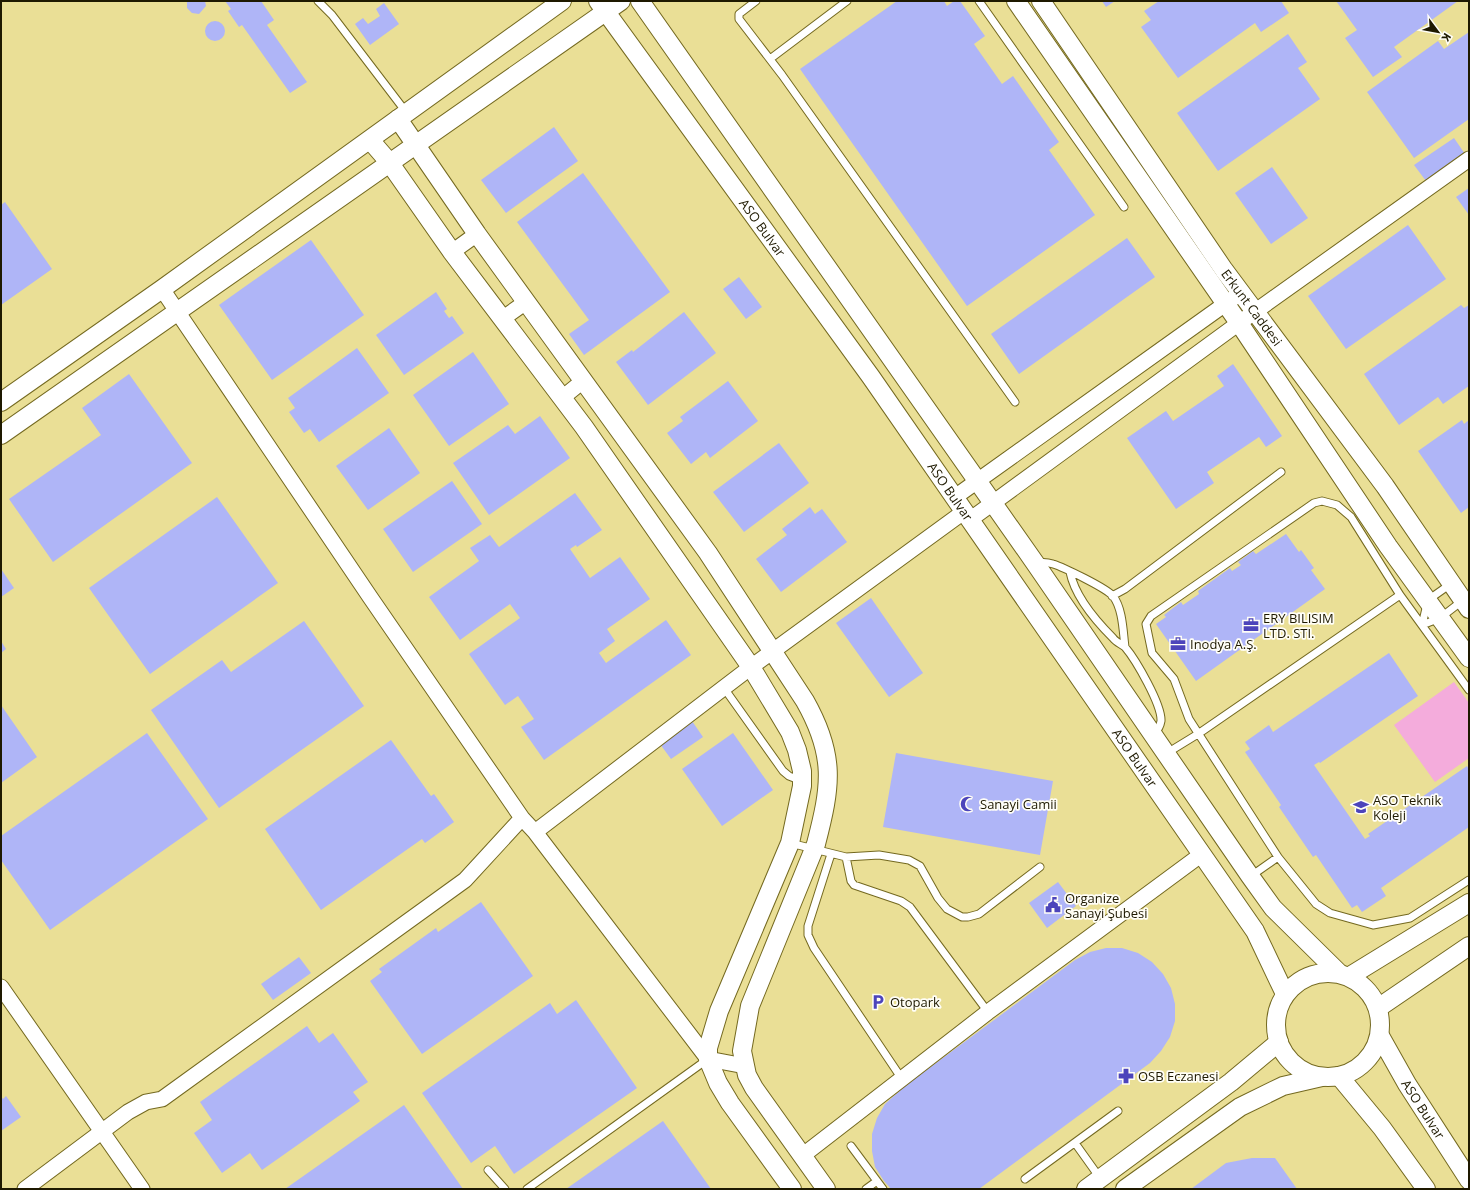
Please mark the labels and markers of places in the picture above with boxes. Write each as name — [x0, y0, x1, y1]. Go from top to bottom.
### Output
place label: ERY BILISIM LTD. STI. — [1263, 609, 1334, 642]
office icon: ERY BILISIM LTD. STI. — [1242, 616, 1260, 634]
office icon: Inodya A.Ş. — [1169, 635, 1187, 653]
place label: Inodya A.Ş. — [1190, 635, 1257, 653]
place label: ASO Teknik Koleji — [1373, 791, 1441, 824]
mosque icon: Sanayi Camii — [959, 795, 977, 813]
place label: Sanayi Camii — [980, 795, 1057, 813]
school or university icon: ASO Teknik Koleji — [1352, 798, 1370, 816]
place label: Organize Sanayi Şubesi — [1065, 889, 1148, 922]
public building icon: Organize Sanayi Şubesi — [1044, 896, 1062, 914]
parking icon: Otopark — [869, 993, 887, 1011]
place label: Otopark — [890, 993, 940, 1011]
pharmacy icon: OSB Eczanesi — [1117, 1067, 1135, 1085]
place label: OSB Eczanesi — [1138, 1067, 1219, 1085]

